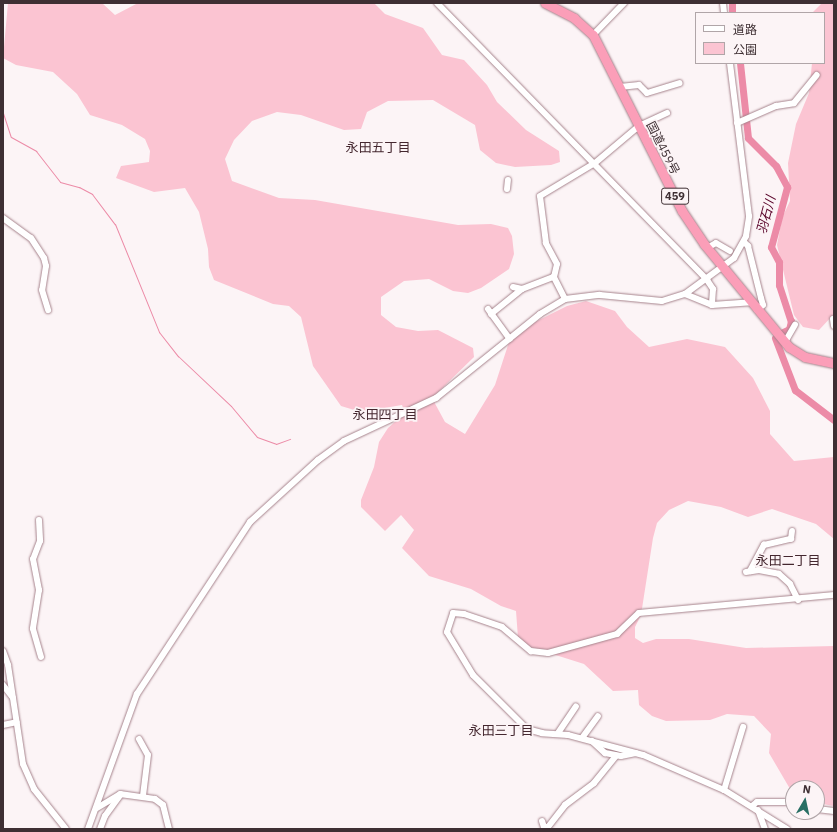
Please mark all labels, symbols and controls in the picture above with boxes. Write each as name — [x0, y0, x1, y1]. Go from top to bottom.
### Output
legend — [695, 12, 825, 64]
text: 道路 — [733, 22, 757, 37]
text: 公園 — [733, 42, 757, 57]
street label: 国道459号 — [644, 119, 682, 177]
district label: 永田五丁目 — [346, 140, 410, 156]
road number: 459 — [661, 187, 689, 205]
water label: 羽石川 — [754, 194, 780, 236]
district label: 永田四丁目 — [353, 407, 417, 423]
district label: 永田二丁目 — [756, 553, 820, 569]
district label: 永田三丁目 — [469, 723, 533, 739]
north arrow — [785, 780, 825, 820]
text: N — [802, 782, 812, 797]

